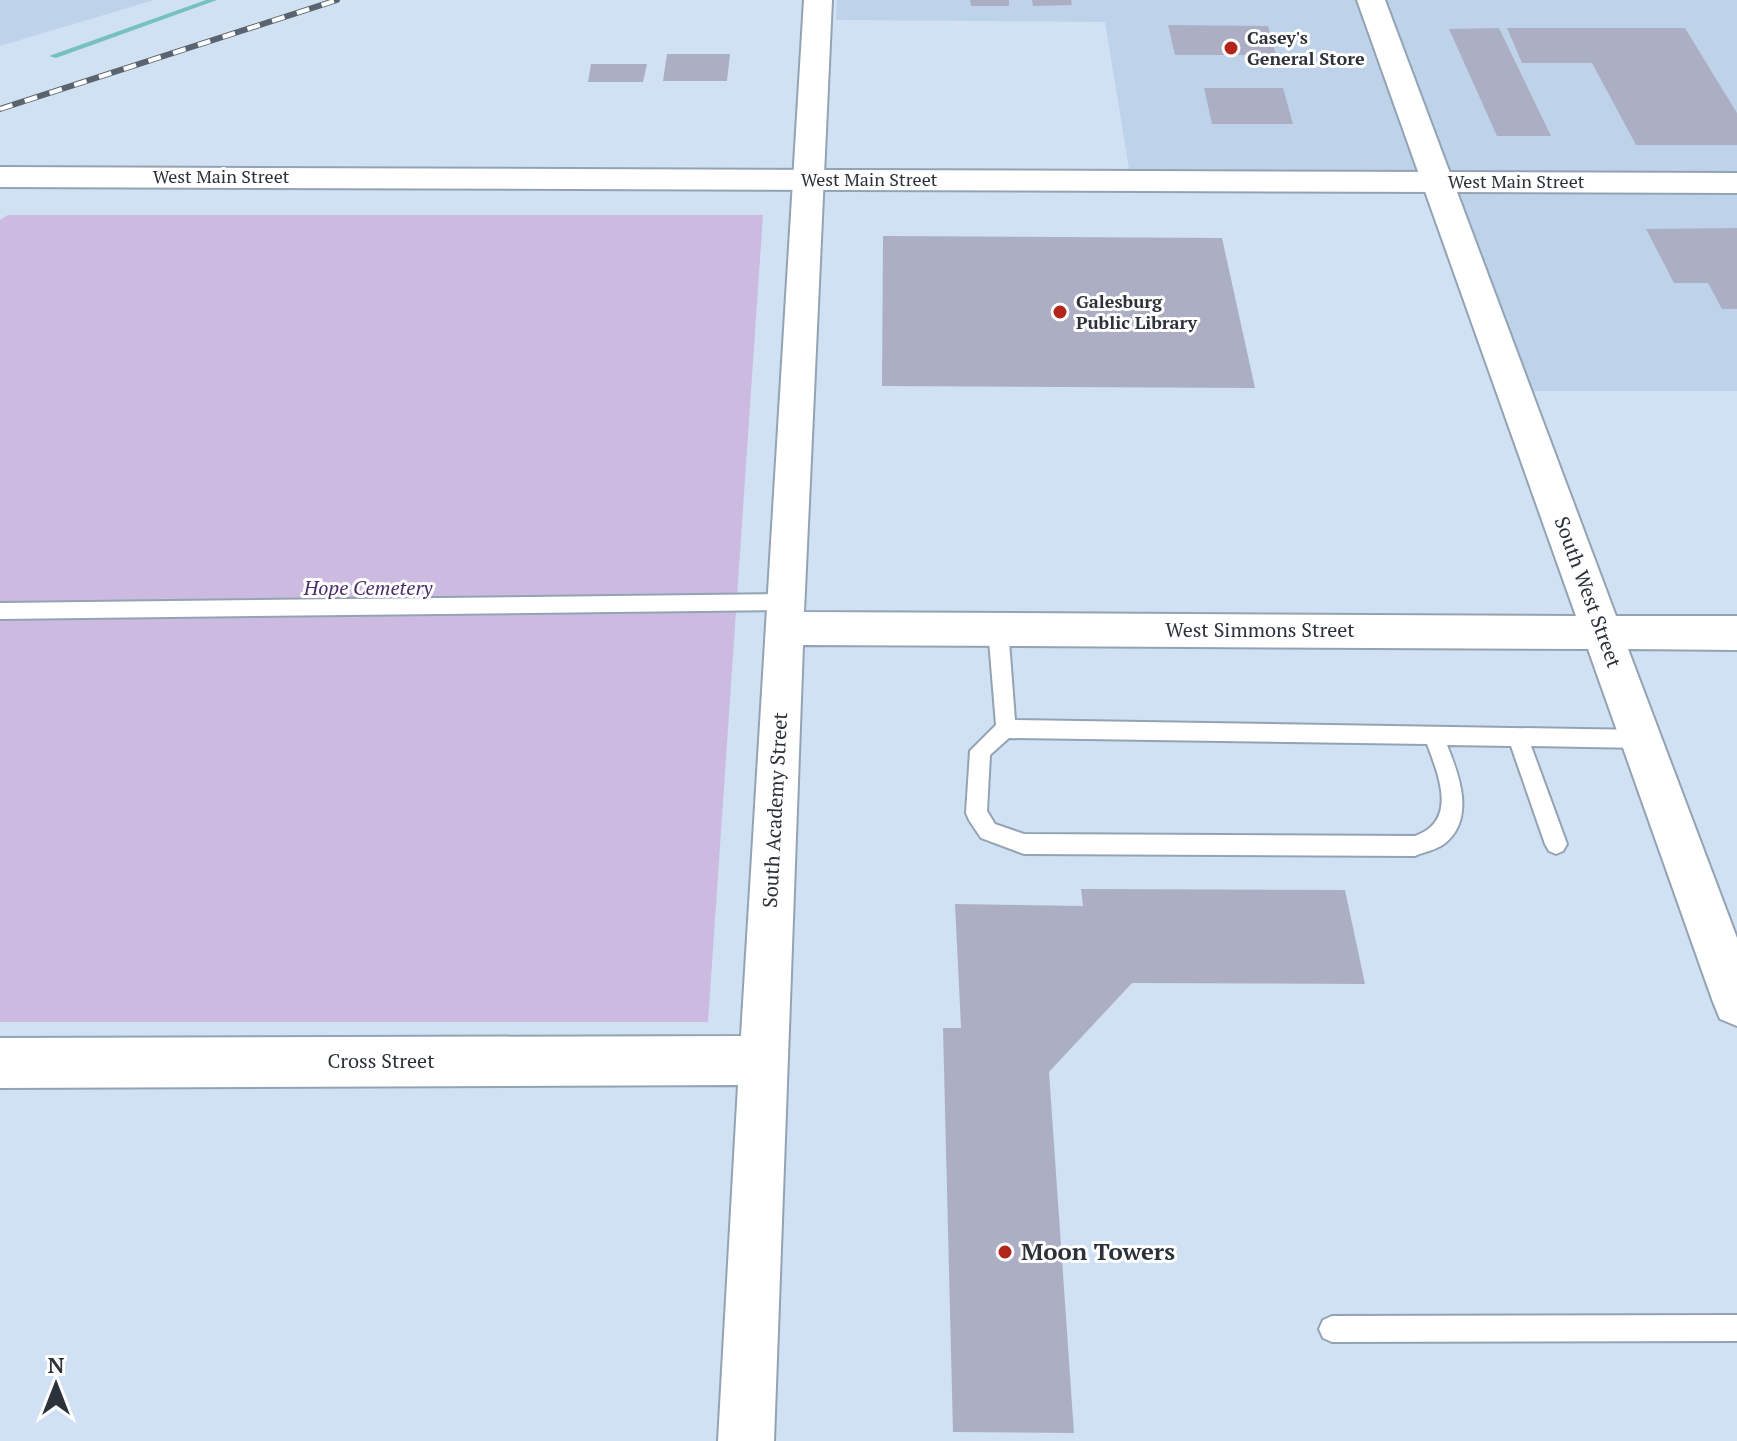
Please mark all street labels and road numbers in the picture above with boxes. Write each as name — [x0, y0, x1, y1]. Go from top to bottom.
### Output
street label: West Main Street — [153, 164, 290, 188]
street label: West Main Street — [801, 167, 938, 191]
street label: West Main Street — [1448, 169, 1585, 193]
street label: South West Street — [1549, 512, 1629, 672]
street label: West Simmons Street — [1165, 616, 1355, 643]
street label: South Academy Street — [756, 711, 793, 909]
street label: Cross Street — [327, 1047, 435, 1074]

